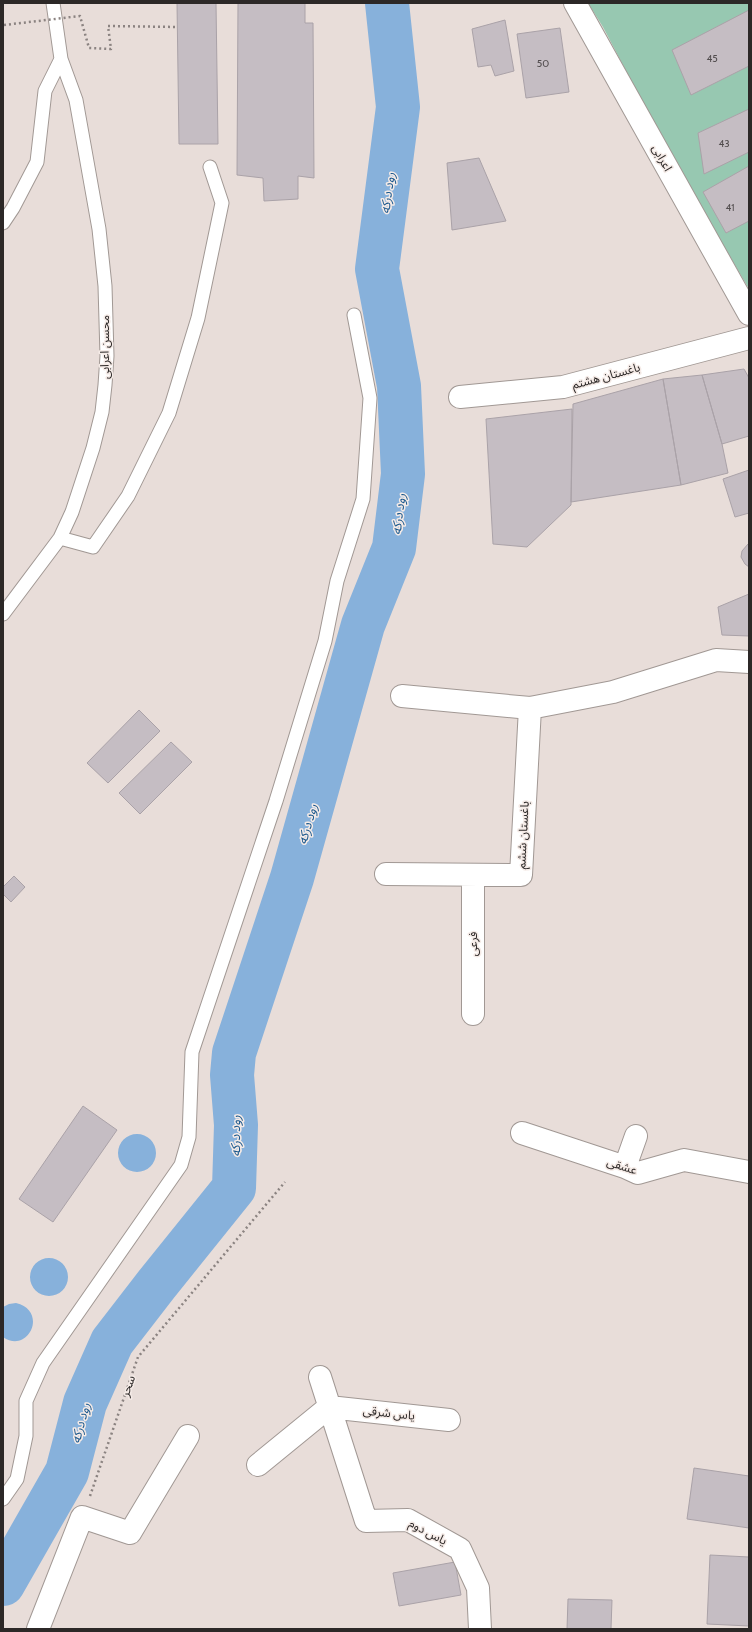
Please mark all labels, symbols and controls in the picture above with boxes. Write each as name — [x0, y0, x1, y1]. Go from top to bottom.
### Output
house number: 45 — [706, 52, 718, 65]
house number: 50 — [537, 57, 549, 70]
house number: 43 — [718, 137, 730, 150]
street label: اعرابی — [649, 142, 676, 174]
water label: رود درکه — [376, 171, 398, 215]
house number: 41 — [725, 201, 735, 214]
street label: محسن اعرابی — [97, 315, 112, 379]
street label: باغستان هشتم — [570, 359, 642, 394]
water label: رود درکه — [388, 492, 408, 536]
street label: باغستان ششم — [513, 801, 534, 870]
water label: رود درکه — [294, 802, 320, 846]
street label: فرعی — [465, 932, 480, 956]
water label: رود درکه — [227, 1115, 243, 1157]
street label: عشقی — [605, 1154, 639, 1177]
street label: سحر — [117, 1373, 138, 1400]
water label: رود درکه — [67, 1401, 93, 1445]
street label: یاس شرقی — [362, 1402, 416, 1423]
street label: یاس دوم — [406, 1515, 450, 1550]

